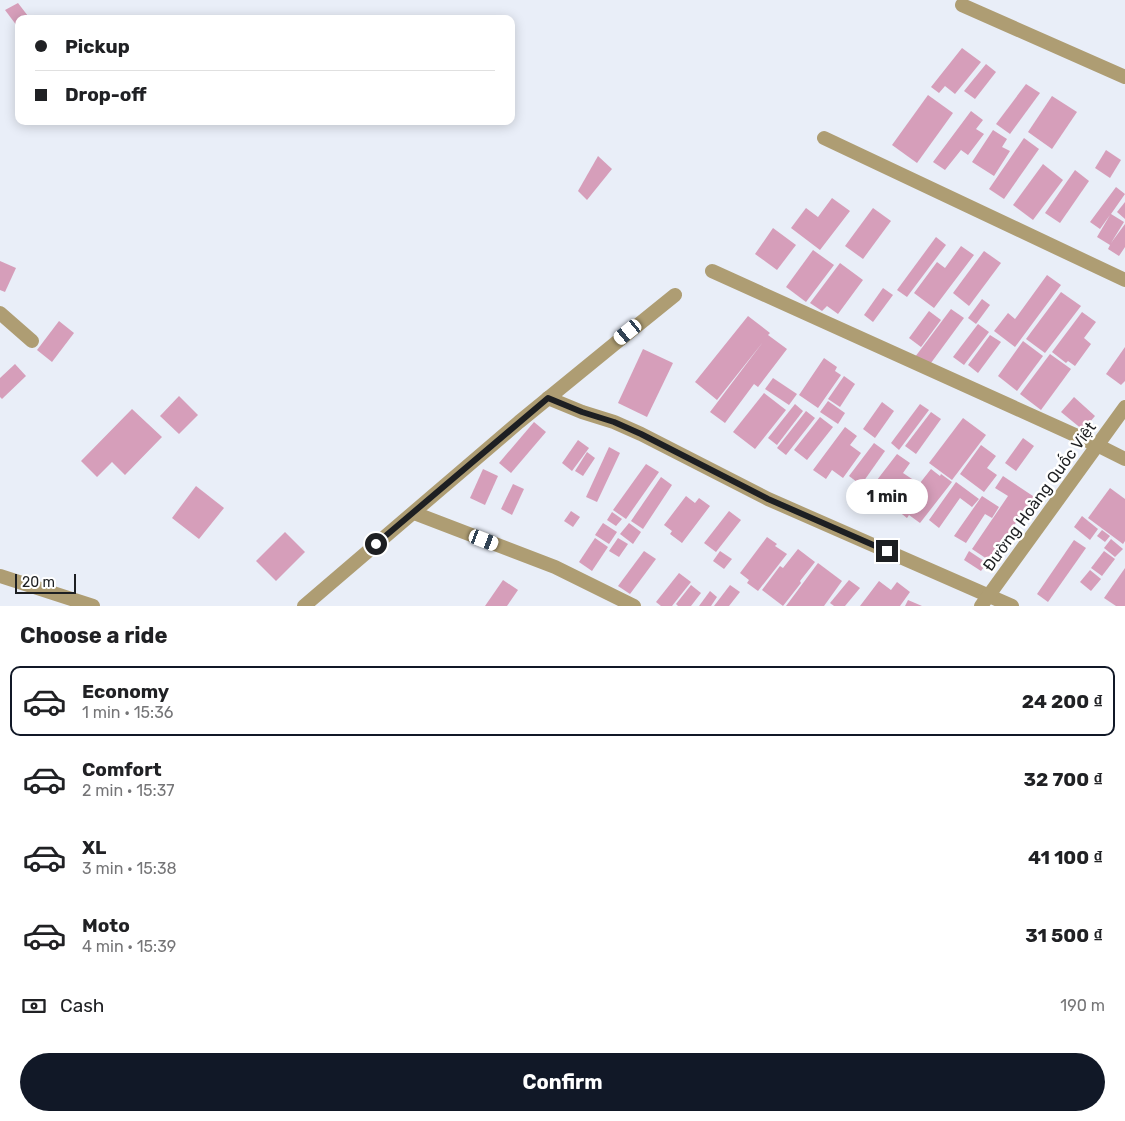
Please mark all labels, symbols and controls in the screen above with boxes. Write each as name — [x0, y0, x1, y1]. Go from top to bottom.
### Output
text: Pickup — [65, 35, 130, 58]
text: Drop-off — [65, 83, 147, 106]
car — [611, 317, 644, 347]
street label: Đường Hoàng Quốc Việt — [978, 417, 1100, 575]
callout: 1 min — [846, 478, 928, 514]
text: 1 min — [867, 487, 907, 506]
car — [467, 528, 500, 552]
route start — [365, 533, 387, 555]
route end — [876, 540, 898, 562]
scale bar — [15, 571, 76, 594]
text: 20 m — [22, 574, 55, 591]
text: Choose a ride — [20, 622, 167, 649]
icon: car — [22, 679, 67, 724]
text: Economy — [82, 680, 169, 703]
text: 24 200 ₫ — [1022, 690, 1103, 713]
text: 1 min · 15:36 — [82, 703, 173, 722]
icon: car — [22, 757, 67, 802]
text: Comfort — [82, 758, 162, 781]
text: 32 700 ₫ — [1024, 768, 1103, 791]
text: 2 min · 15:37 — [82, 781, 175, 800]
icon: car — [22, 835, 67, 880]
text: XL — [82, 836, 106, 859]
text: 41 100 ₫ — [1028, 846, 1103, 869]
text: 3 min · 15:38 — [82, 859, 177, 878]
icon: car — [22, 913, 67, 958]
text: Moto — [82, 914, 130, 937]
text: 31 500 ₫ — [1025, 924, 1103, 947]
text: 4 min · 15:39 — [82, 937, 176, 956]
icon: cash — [20, 992, 48, 1020]
text: Cash — [60, 994, 104, 1017]
text: 190 m — [1060, 996, 1105, 1015]
button: Confirm — [20, 1053, 1105, 1111]

